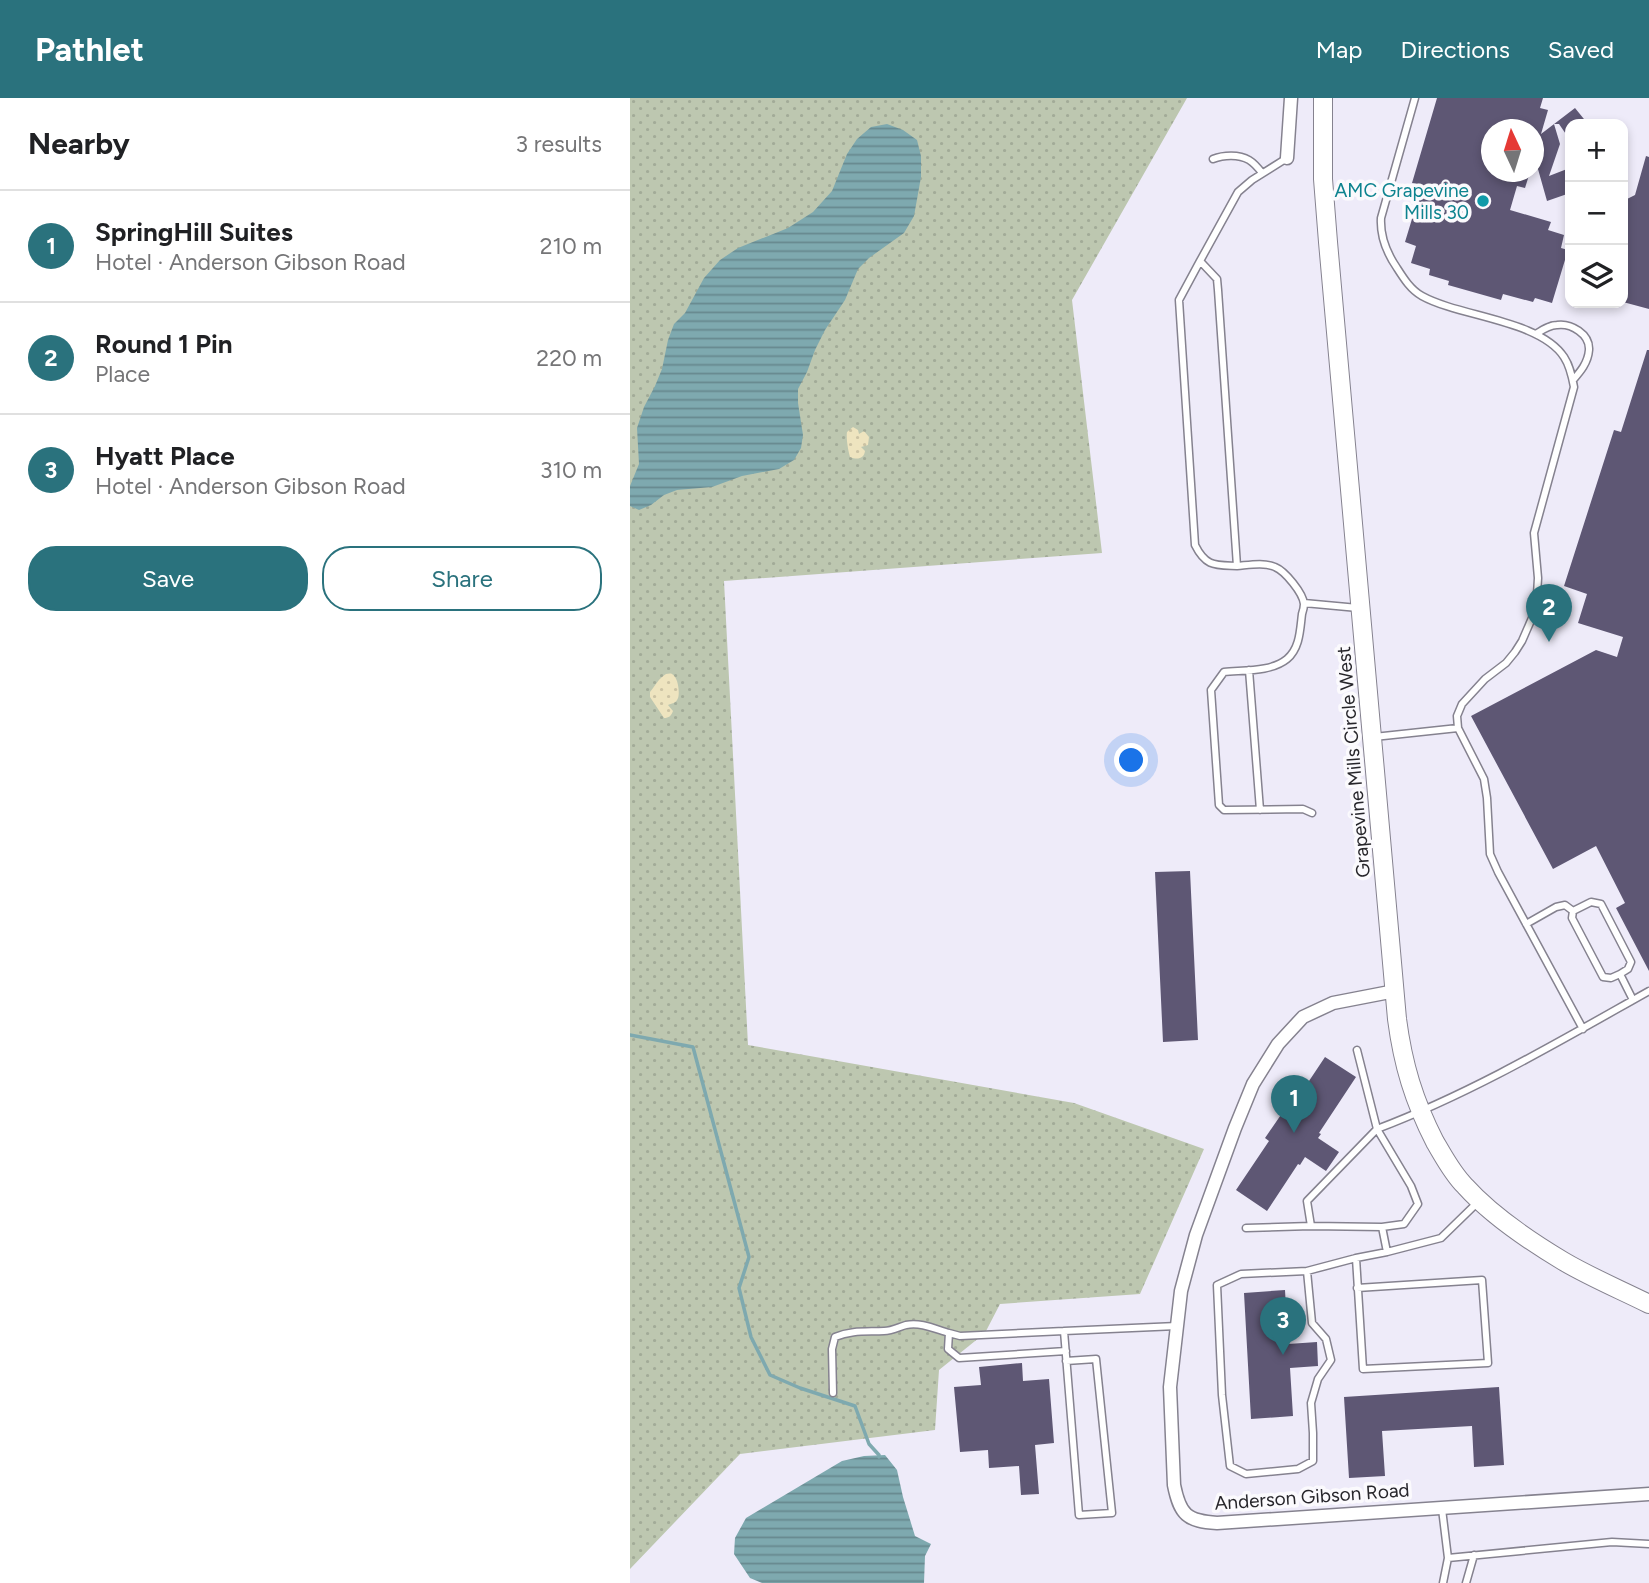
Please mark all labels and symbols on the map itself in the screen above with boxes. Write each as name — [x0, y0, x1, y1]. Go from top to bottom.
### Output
north arrow — [1481, 119, 1544, 182]
place label: AMC Grapevine Mills 30 — [1335, 179, 1469, 224]
marker: AMC Grapevine Mills 30 — [1475, 193, 1491, 209]
pin: 2 — [1526, 584, 1572, 642]
street label: Grapevine Mills Circle West — [1332, 645, 1375, 879]
your location — [1114, 743, 1148, 777]
pin: 1 — [1271, 1075, 1317, 1133]
pin: 3 — [1260, 1297, 1306, 1355]
street label: Anderson Gibson Road — [1214, 1478, 1410, 1515]

